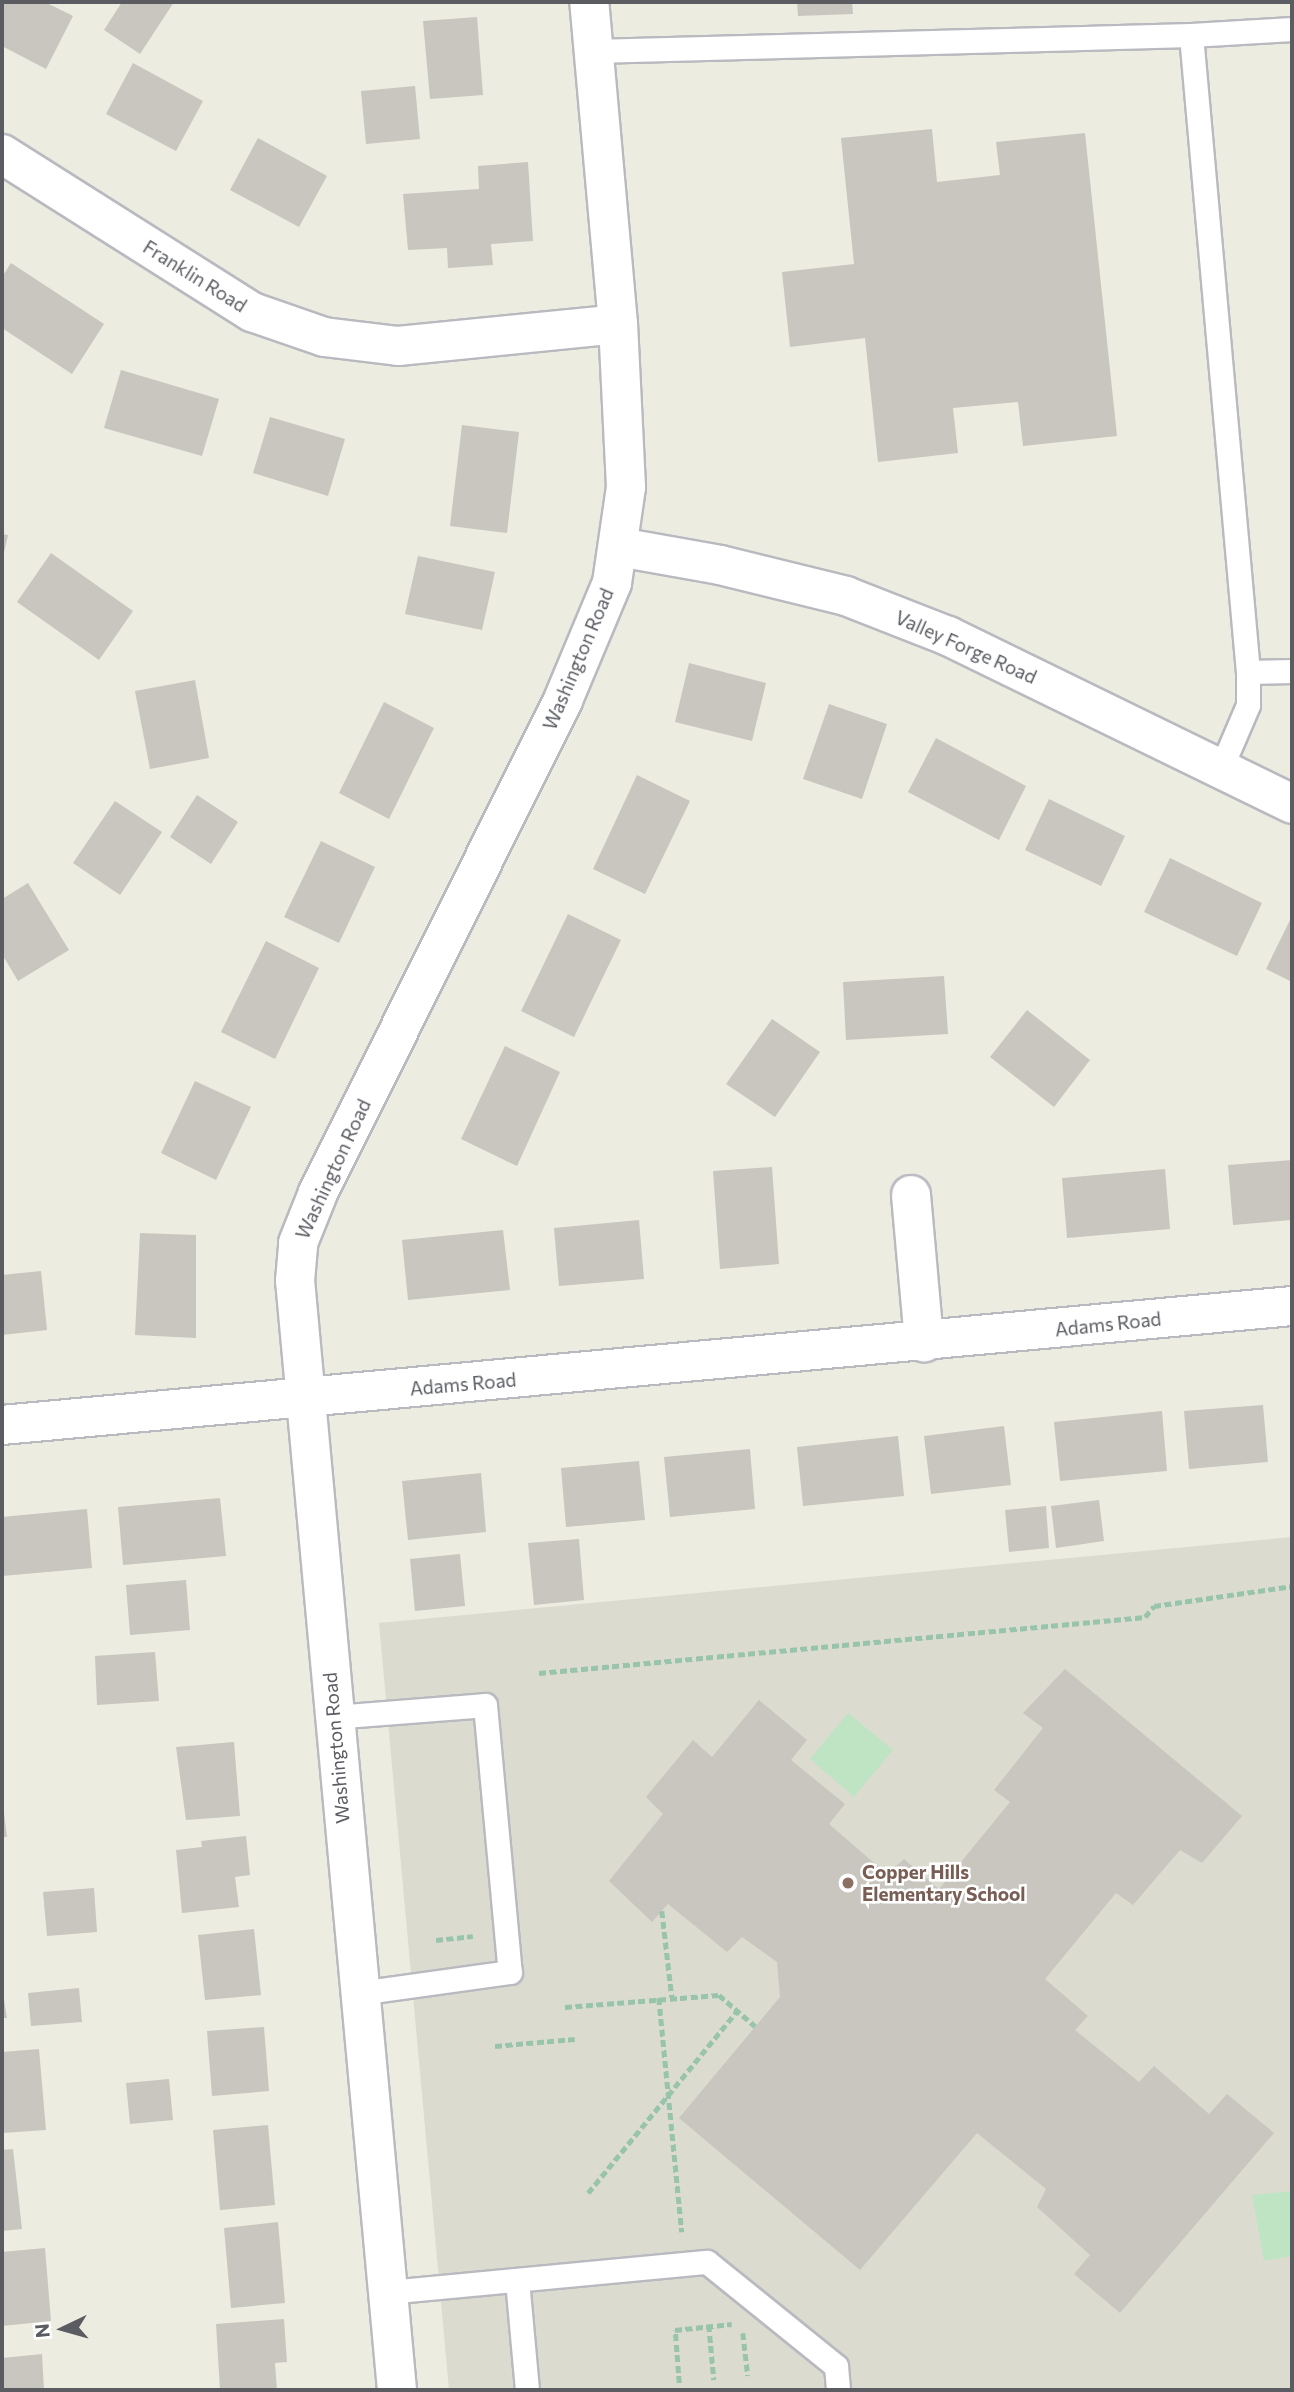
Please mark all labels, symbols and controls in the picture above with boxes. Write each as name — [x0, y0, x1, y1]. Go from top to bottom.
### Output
street label: Franklin Road — [139, 235, 251, 317]
street label: Washington Road — [538, 585, 618, 733]
street label: Valley Forge Road — [892, 606, 1040, 688]
street label: Washington Road — [291, 1095, 375, 1243]
street label: Adams Road — [1054, 1307, 1162, 1341]
street label: Adams Road — [409, 1368, 517, 1400]
street label: Washington Road — [318, 1671, 354, 1825]
place label: Copper Hills Elementary School — [862, 1861, 1026, 1905]
marker: Copper Hills Elementary School — [840, 1875, 856, 1891]
north arrow — [28, 2294, 98, 2364]
text: N — [30, 2323, 54, 2339]

